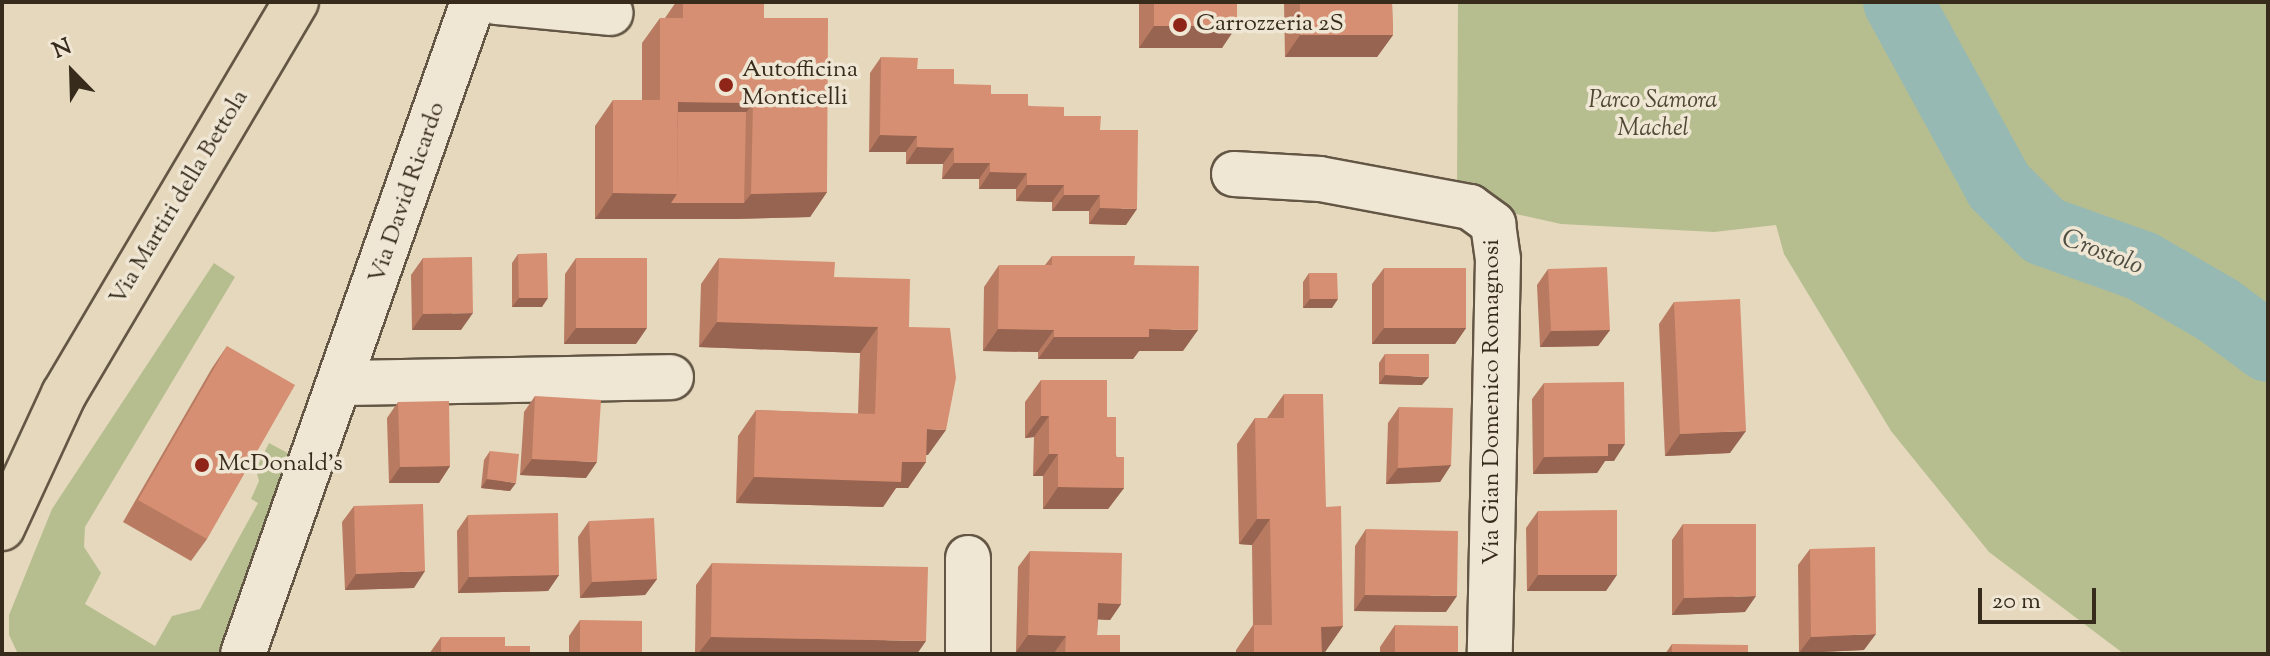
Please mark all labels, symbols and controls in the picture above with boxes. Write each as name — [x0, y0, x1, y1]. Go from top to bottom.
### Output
place label: Carrozzeria 2S — [1196, 11, 1344, 39]
marker: Carrozzeria 2S — [1171, 16, 1189, 34]
north arrow — [32, 32, 112, 112]
text: N — [48, 32, 77, 68]
place label: Autofficina Monticelli — [742, 57, 858, 113]
marker: Autofficina Monticelli — [717, 76, 735, 94]
street label: Via Martiri della Bettola — [104, 85, 256, 311]
park label: Parco Samora Machel — [1589, 88, 1717, 144]
street label: Via David Ricardo — [364, 99, 452, 287]
water label: Crostolo — [2057, 223, 2147, 283]
street label: Via Gian Domenico Romagnosi — [1479, 239, 1507, 565]
place label: McDonald's — [218, 451, 343, 479]
marker: McDonald's — [193, 456, 211, 474]
scale bar — [1982, 572, 2100, 622]
text: 20 m — [1992, 585, 2041, 619]

